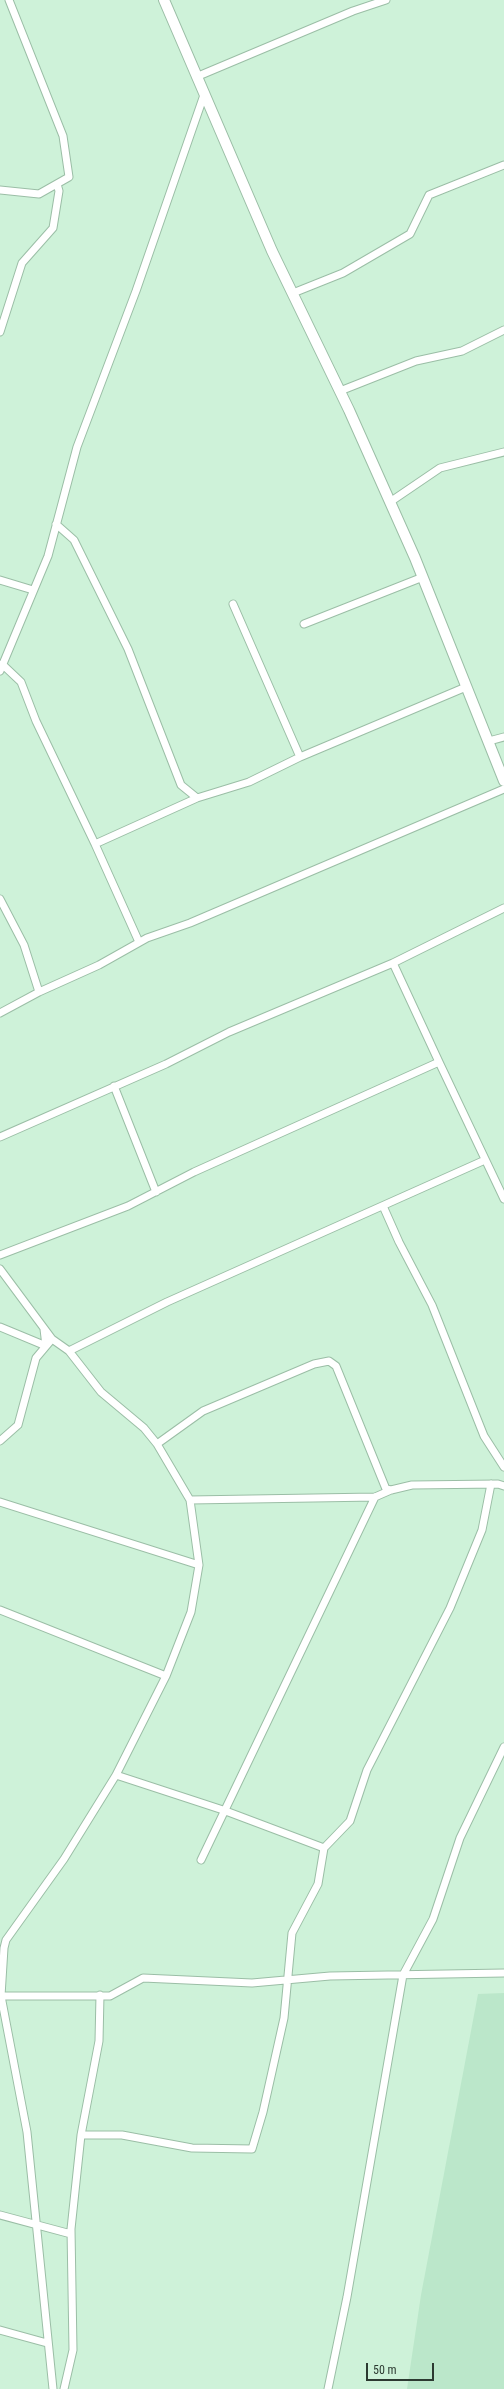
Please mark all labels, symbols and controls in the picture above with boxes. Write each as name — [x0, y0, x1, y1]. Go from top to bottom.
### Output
scale bar — [368, 2355, 436, 2381]
text: 50 m — [373, 2363, 397, 2377]

